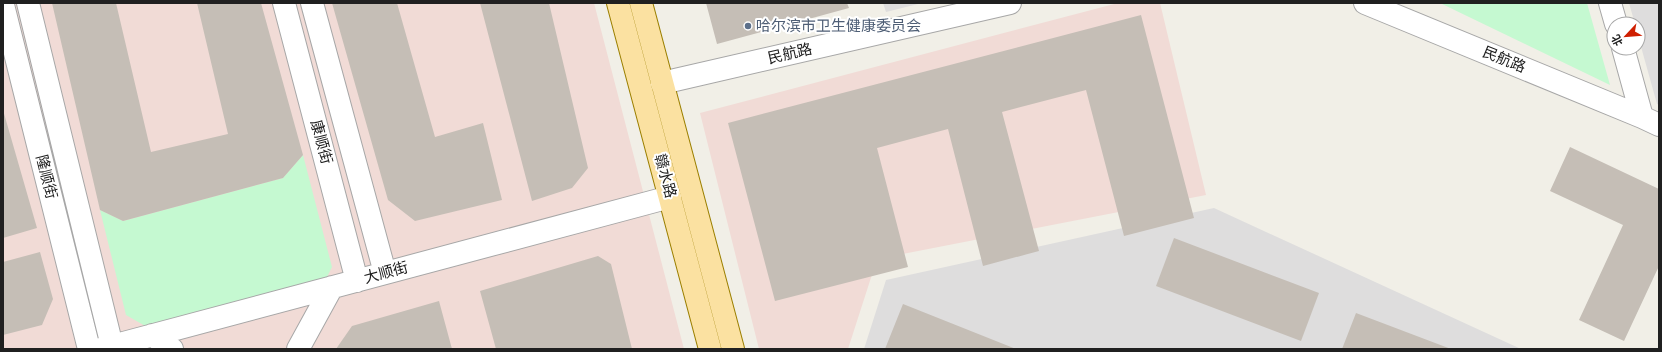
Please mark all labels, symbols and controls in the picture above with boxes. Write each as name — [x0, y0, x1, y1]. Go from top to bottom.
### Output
north arrow — [1606, 16, 1646, 56]
place label: 哈尔滨市卫生健康委员会 — [756, 17, 921, 36]
marker: 哈尔滨市卫生健康委员会 — [743, 21, 753, 31]
text: 北 — [1609, 32, 1626, 48]
street label: 民航路 — [766, 40, 814, 68]
street label: 民航路 — [1480, 43, 1528, 77]
street label: 康顺街 — [306, 118, 336, 166]
street label: 赣水路 — [650, 152, 680, 200]
street label: 隆顺街 — [31, 153, 61, 201]
street label: 大顺街 — [362, 258, 410, 288]

